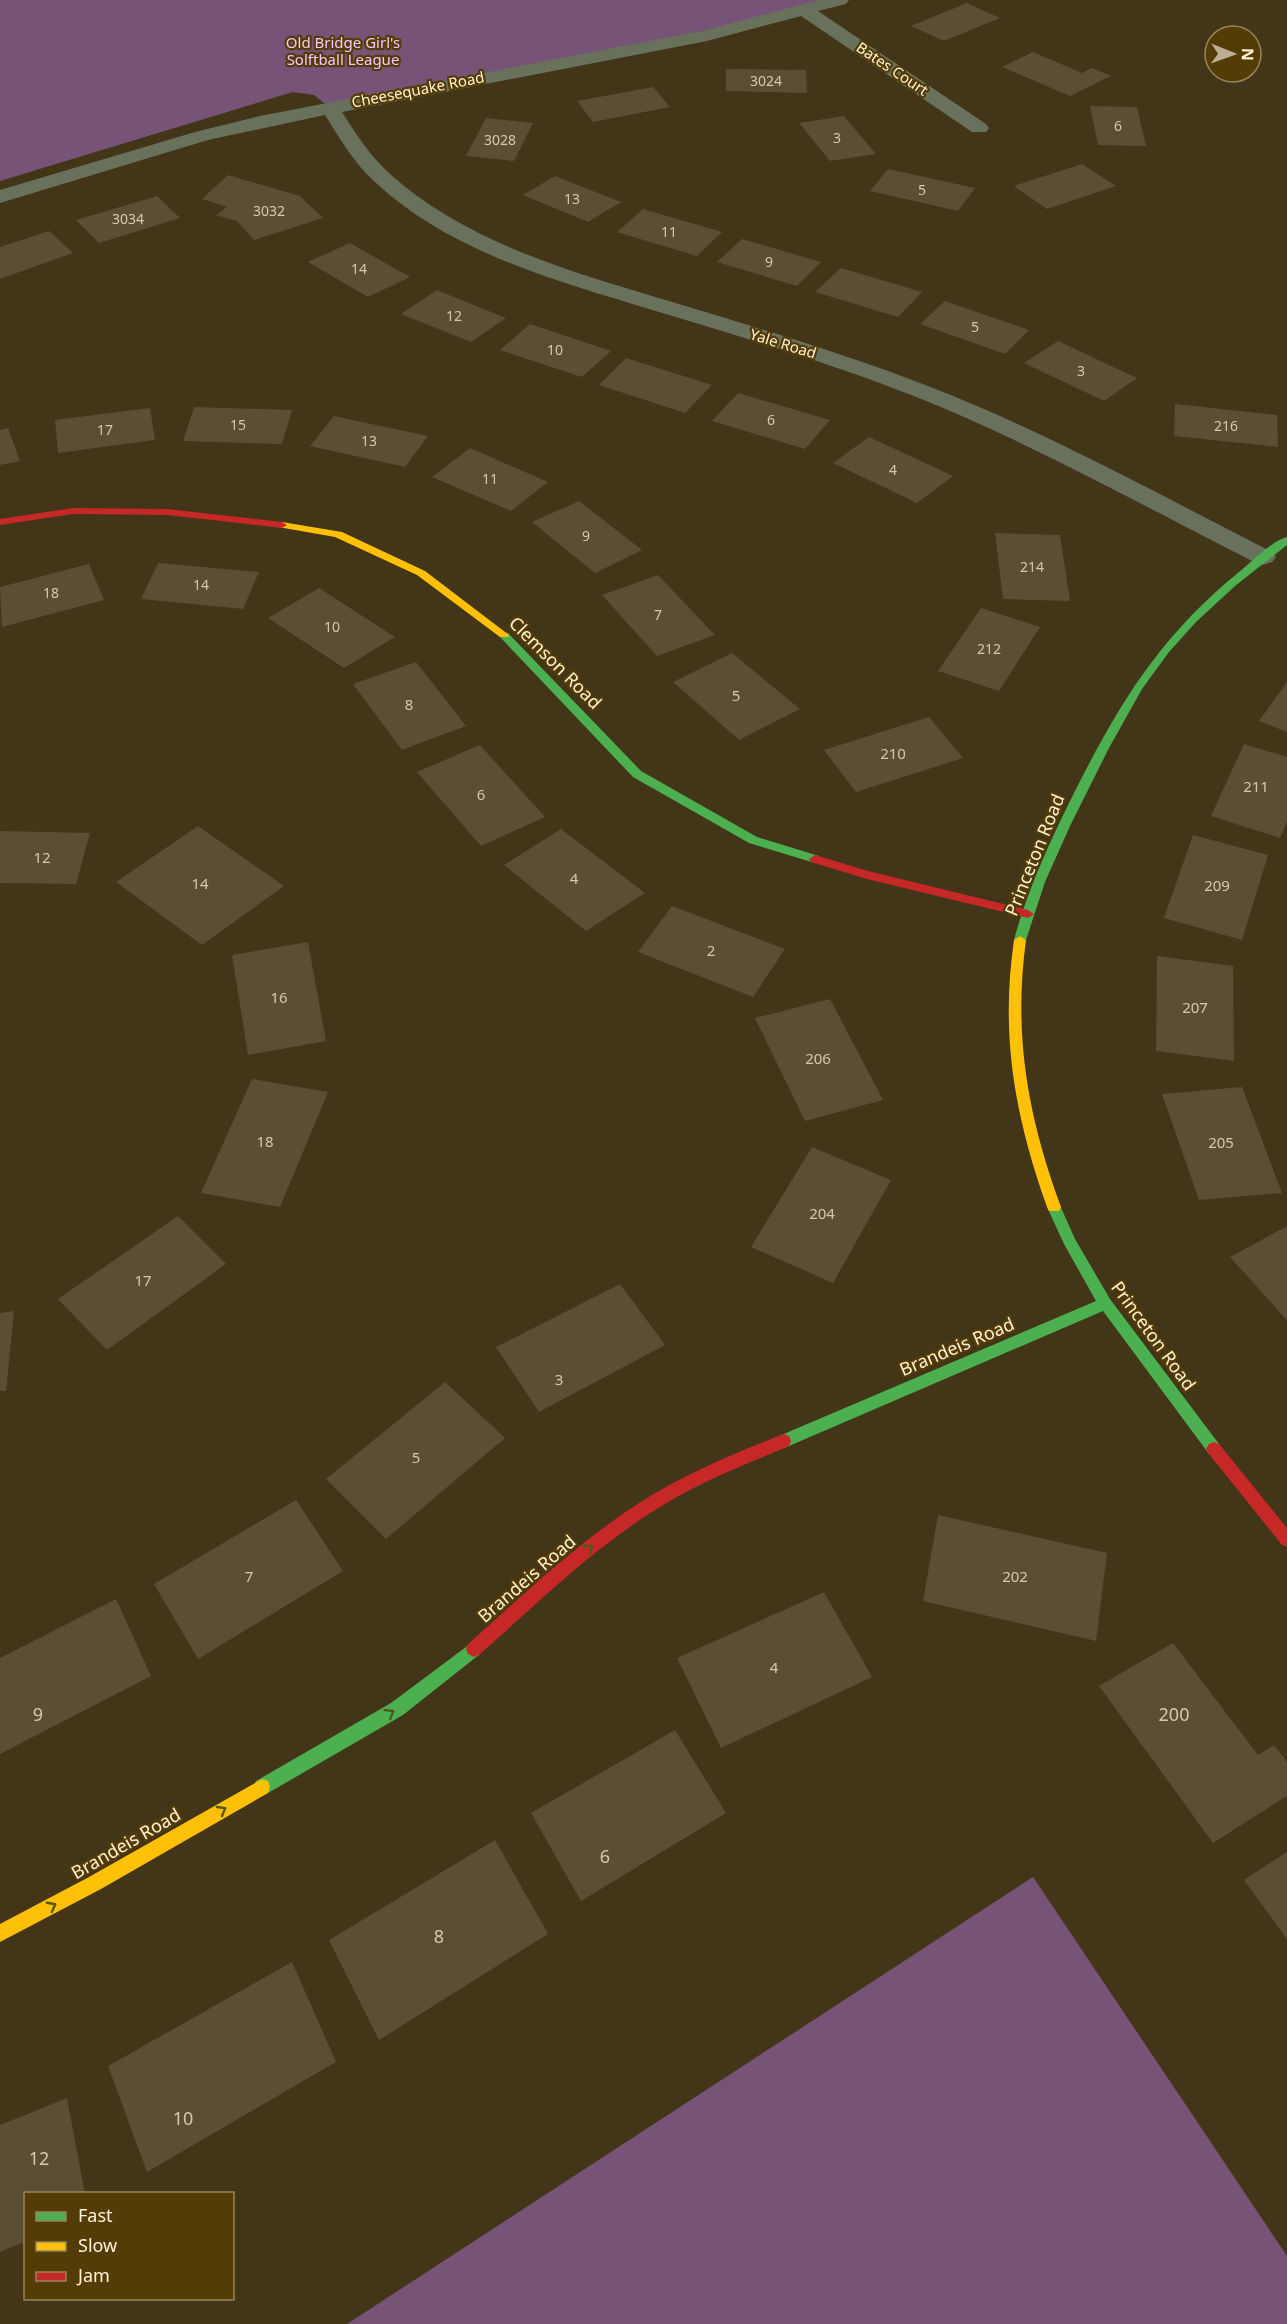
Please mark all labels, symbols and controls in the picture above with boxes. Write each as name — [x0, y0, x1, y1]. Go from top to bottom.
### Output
north arrow — [1203, 24, 1263, 84]
park label: Old Bridge Girl's Solftball League — [286, 32, 400, 69]
street label: Bates Court — [853, 37, 933, 100]
text: N — [1237, 48, 1259, 61]
street label: Cheesequake Road — [350, 66, 486, 112]
house number: 3024 — [750, 71, 782, 90]
house number: 6 — [1114, 116, 1122, 135]
house number: 3 — [833, 128, 841, 147]
house number: 3028 — [484, 130, 516, 149]
house number: 5 — [918, 180, 926, 199]
house number: 13 — [564, 189, 580, 208]
house number: 3032 — [253, 201, 285, 220]
house number: 3034 — [112, 209, 144, 228]
house number: 11 — [661, 222, 677, 241]
house number: 9 — [765, 252, 773, 271]
house number: 14 — [351, 259, 367, 278]
house number: 12 — [446, 306, 462, 325]
house number: 5 — [971, 317, 979, 336]
street label: Yale Road — [748, 323, 819, 363]
house number: 10 — [547, 340, 563, 359]
house number: 3 — [1077, 361, 1085, 380]
house number: 6 — [767, 410, 775, 429]
house number: 15 — [230, 415, 246, 434]
house number: 216 — [1214, 416, 1238, 435]
house number: 17 — [97, 420, 113, 439]
house number: 13 — [361, 431, 377, 450]
house number: 4 — [889, 460, 897, 479]
house number: 11 — [482, 469, 498, 488]
house number: 9 — [582, 526, 590, 545]
house number: 214 — [1020, 557, 1044, 576]
house number: 14 — [193, 575, 209, 594]
house number: 18 — [43, 583, 59, 602]
house number: 7 — [654, 605, 662, 624]
street label: Clemson Road — [504, 611, 607, 714]
house number: 10 — [324, 617, 340, 636]
house number: 212 — [977, 639, 1001, 658]
house number: 5 — [732, 685, 740, 705]
house number: 8 — [405, 694, 413, 714]
house number: 210 — [880, 743, 906, 763]
house number: 211 — [1243, 776, 1269, 796]
house number: 6 — [477, 784, 485, 804]
street label: Princeton Road — [999, 790, 1069, 919]
house number: 12 — [33, 847, 51, 867]
house number: 4 — [570, 868, 579, 888]
house number: 14 — [191, 873, 209, 893]
house number: 209 — [1204, 875, 1230, 895]
house number: 2 — [707, 940, 715, 960]
house number: 16 — [270, 987, 288, 1007]
house number: 207 — [1182, 997, 1208, 1017]
house number: 206 — [805, 1048, 831, 1068]
house number: 18 — [256, 1131, 274, 1151]
house number: 205 — [1208, 1132, 1234, 1152]
house number: 204 — [809, 1203, 835, 1223]
house number: 17 — [134, 1270, 152, 1290]
street label: Princeton Road — [1106, 1276, 1202, 1395]
street label: Brandeis Road — [896, 1311, 1018, 1381]
house number: 3 — [555, 1369, 563, 1389]
house number: 5 — [412, 1447, 420, 1467]
street label: Brandeis Road — [472, 1529, 580, 1627]
one-way arrow — [582, 1545, 593, 1556]
house number: 7 — [245, 1566, 253, 1586]
house number: 202 — [1002, 1566, 1028, 1586]
house number: 4 — [770, 1657, 779, 1677]
house number: 9 — [33, 1702, 43, 1726]
house number: 200 — [1159, 1702, 1189, 1726]
one-way arrow — [384, 1709, 395, 1720]
street label: Brandeis Road — [66, 1802, 185, 1884]
one-way arrow — [216, 1806, 226, 1818]
house number: 6 — [600, 1844, 610, 1868]
one-way arrow — [46, 1902, 56, 1913]
house number: 8 — [434, 1924, 444, 1948]
house number: 10 — [173, 2106, 193, 2130]
house number: 12 — [29, 2146, 49, 2170]
legend — [24, 2192, 234, 2300]
text: Fast — [78, 2203, 113, 2227]
text: Slow — [78, 2233, 117, 2257]
text: Jam — [76, 2263, 110, 2287]

